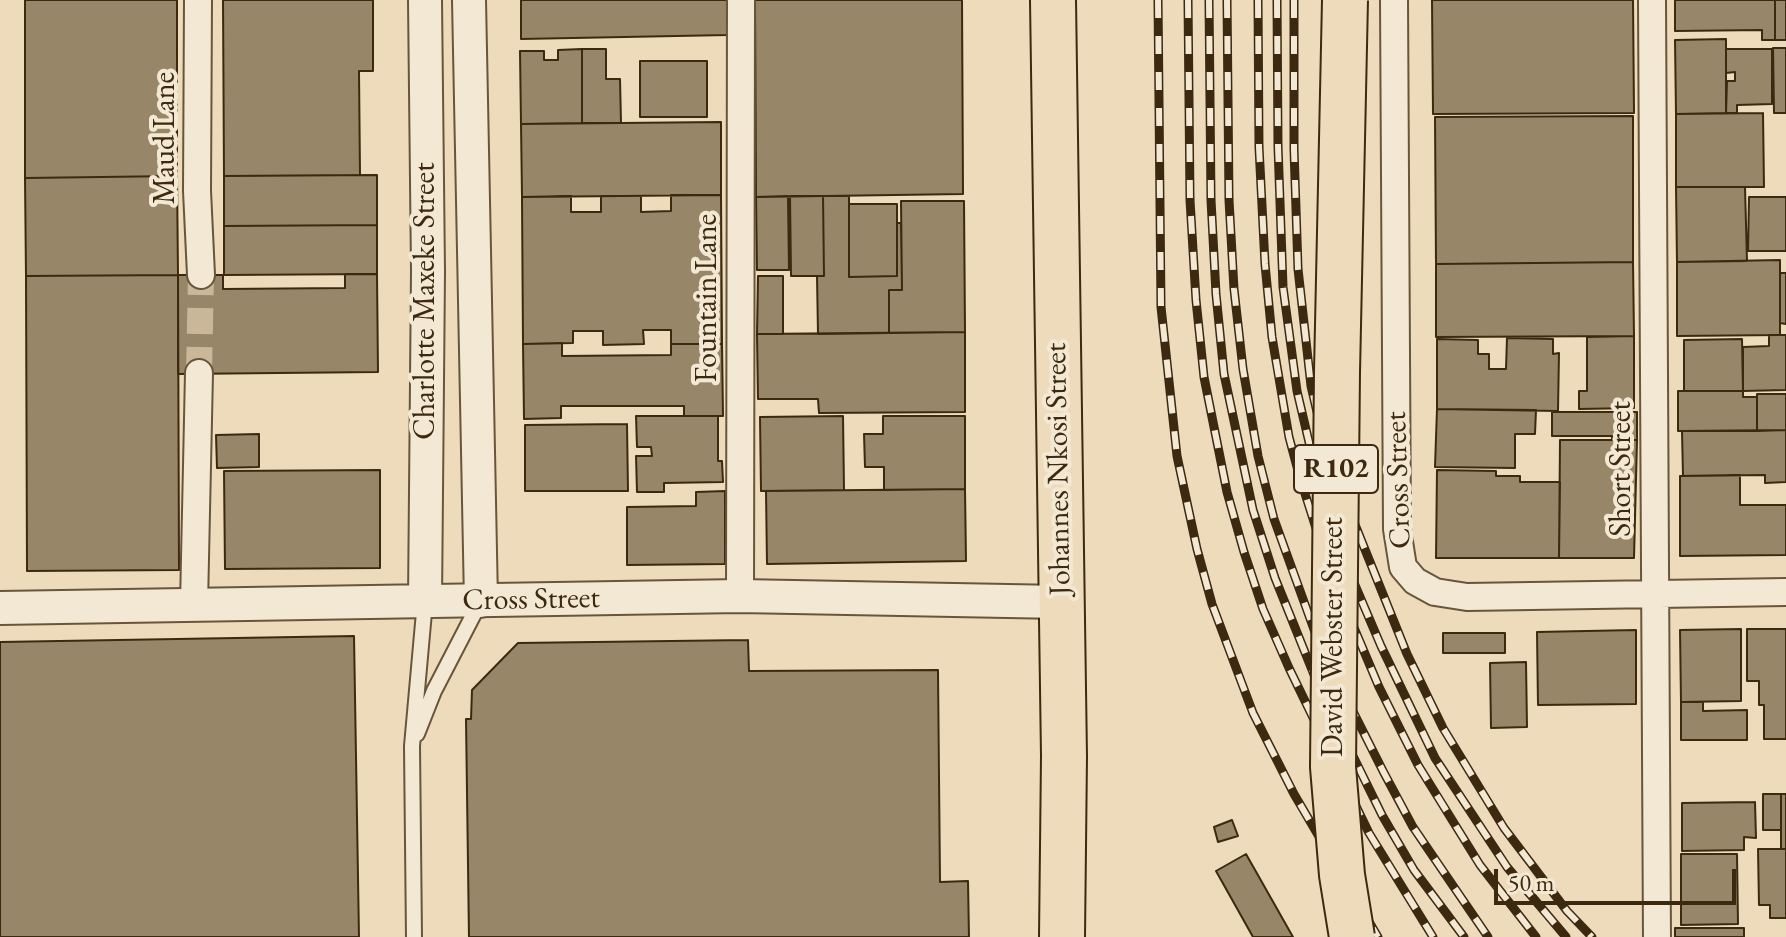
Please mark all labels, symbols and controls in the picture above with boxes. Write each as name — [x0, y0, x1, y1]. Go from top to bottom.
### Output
street label: Maud Lane — [148, 72, 184, 204]
street label: Charlotte Maxeke Street — [408, 162, 444, 440]
street label: Fountain Lane — [690, 214, 726, 382]
street label: Johannes Nkosi Street — [1039, 342, 1079, 596]
street label: Short Street — [1604, 401, 1640, 537]
street label: Cross Street — [1379, 411, 1419, 549]
road number: R102 — [1294, 445, 1378, 493]
street label: David Webster Street — [1316, 517, 1352, 757]
street label: Cross Street — [462, 581, 600, 619]
scale bar — [1498, 853, 1740, 903]
text: 50 m — [1508, 867, 1555, 898]

